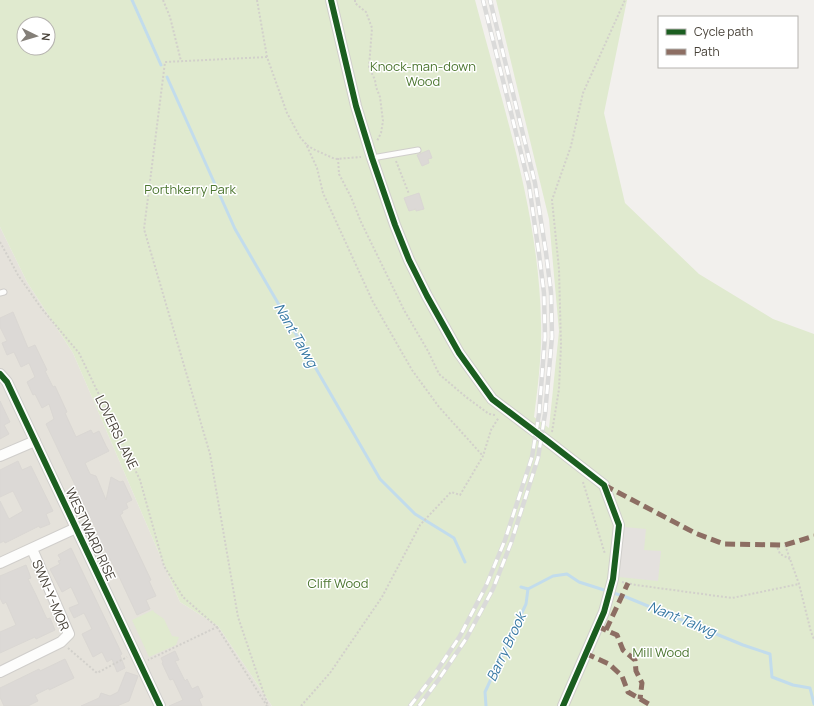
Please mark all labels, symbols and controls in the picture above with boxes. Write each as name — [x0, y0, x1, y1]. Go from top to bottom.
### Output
north arrow — [16, 16, 56, 56]
legend — [658, 16, 798, 68]
text: Cycle path — [694, 23, 753, 40]
text: N — [39, 32, 54, 42]
text: Path — [694, 43, 720, 60]
park label: Knock-man-down Wood — [370, 57, 476, 90]
park label: Porthkerry Park — [144, 180, 236, 198]
water label: Nant Talwg — [270, 299, 323, 372]
street label: LOVERS LANE — [91, 392, 143, 472]
street label: WESTWARD RISE — [62, 485, 120, 583]
street label: SWN-Y-MOR — [28, 557, 74, 633]
park label: Cliff Wood — [307, 574, 369, 592]
water label: Nant Talwg — [646, 596, 720, 641]
water label: Barry Brook — [481, 608, 531, 684]
park label: Mill Wood — [632, 643, 690, 661]

